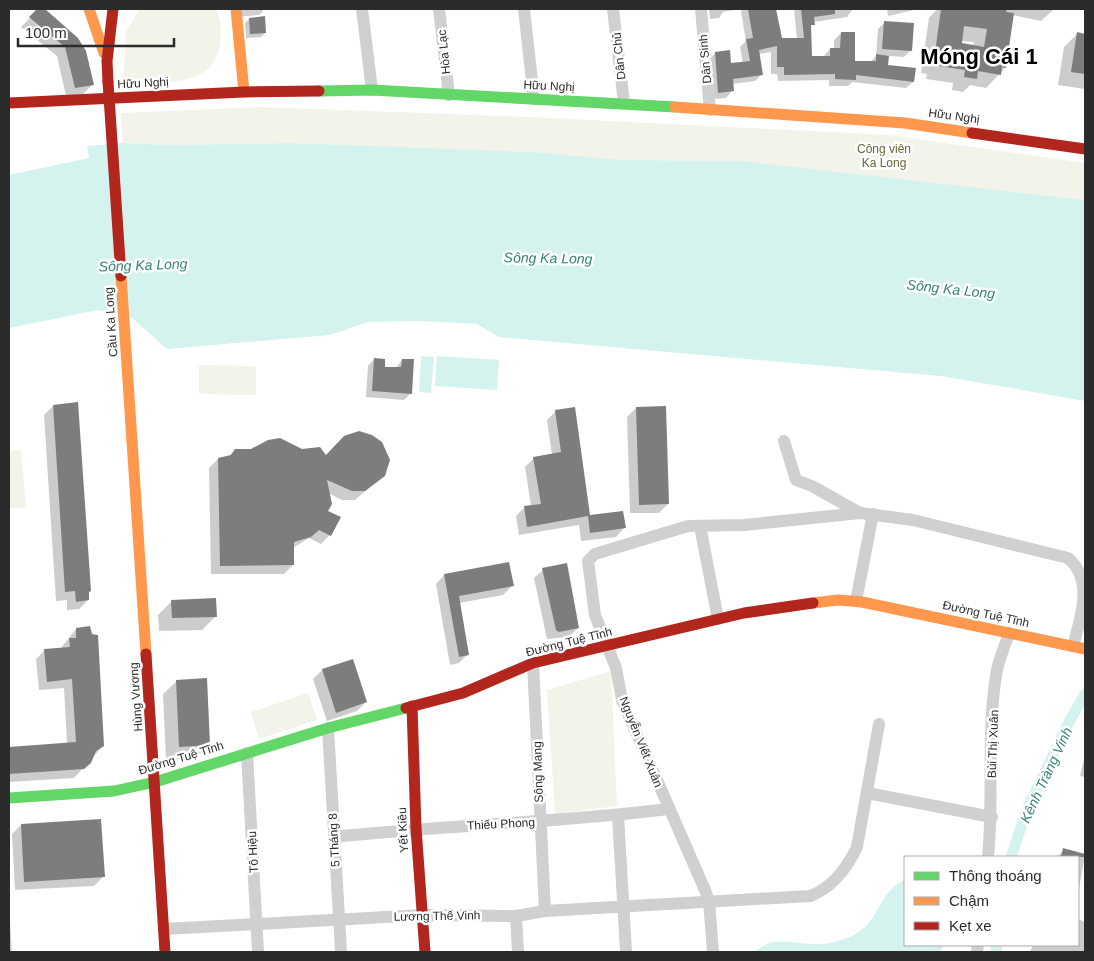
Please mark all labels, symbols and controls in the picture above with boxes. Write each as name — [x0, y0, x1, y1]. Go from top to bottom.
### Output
scale bar — [18, 15, 174, 47]
text: 100 m — [25, 24, 67, 41]
street label: Hòa Lạc — [435, 29, 453, 75]
street label: Dân Chủ — [610, 32, 628, 80]
street label: Dân Sinh — [696, 34, 714, 84]
district label: Móng Cái 1 — [920, 44, 1038, 69]
street label: Hữu Nghị — [117, 75, 169, 91]
street label: Hữu Nghị — [523, 78, 575, 94]
street label: Hữu Nghị — [928, 105, 980, 127]
park label: Công viên Ka Long — [857, 142, 911, 170]
water label: Sông Ka Long — [503, 249, 593, 267]
water label: Sông Ka Long — [98, 255, 188, 275]
water label: Sông Ka Long — [906, 276, 996, 302]
street label: Cầu Ka Long — [102, 287, 120, 357]
street label: Đường Tuệ Tĩnh — [941, 598, 1031, 630]
street label: Đường Tuệ Tĩnh — [524, 625, 614, 659]
street label: Hùng Vương — [127, 662, 145, 732]
street label: Nguyễn Viết Xuân — [616, 694, 666, 789]
street label: Bùi Thị Xuân — [985, 710, 1001, 778]
water label: Kênh Tràng Vinh — [1017, 724, 1075, 825]
street label: Đường Tuệ Tĩnh — [137, 738, 225, 778]
street label: Sông Mang — [530, 741, 546, 803]
street label: Yết Kiêu — [395, 807, 411, 853]
street label: 5 Tháng 8 — [326, 812, 342, 867]
street label: Thiếu Phong — [467, 815, 535, 833]
street label: Tô Hiệu — [245, 831, 261, 873]
legend — [904, 856, 1079, 946]
text: Thông thoáng — [949, 867, 1042, 884]
text: Chậm — [949, 892, 989, 909]
street label: Lương Thế Vinh — [393, 908, 481, 924]
text: Kẹt xe — [949, 917, 992, 934]

